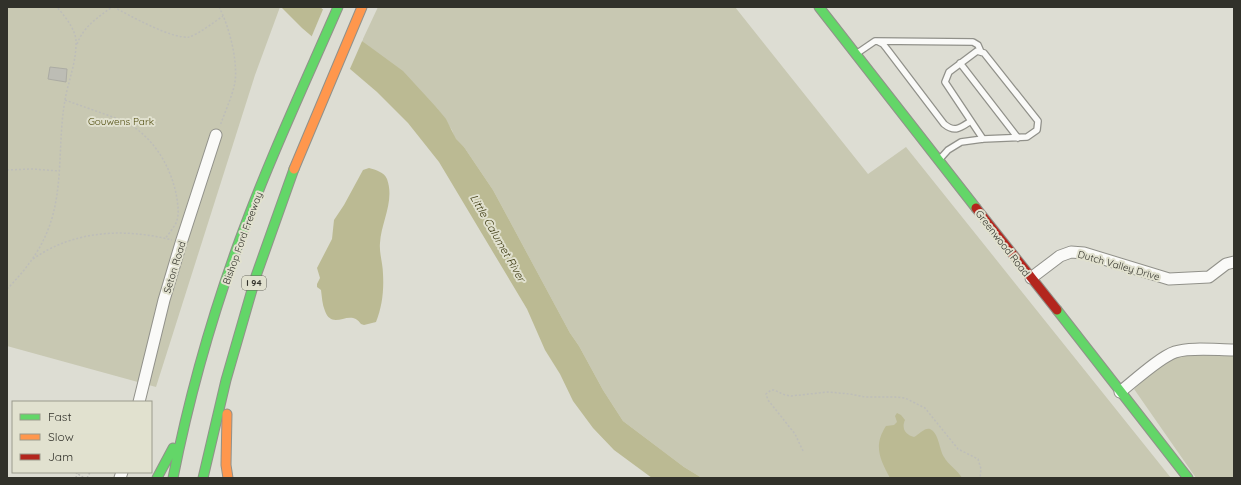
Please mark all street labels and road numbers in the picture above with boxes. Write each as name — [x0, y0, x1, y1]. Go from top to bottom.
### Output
street label: Bishop Ford Freeway — [220, 190, 265, 286]
street label: Greenwood Road — [973, 207, 1033, 279]
street label: Seton Road — [160, 239, 189, 295]
street label: Dutch Valley Drive — [1076, 248, 1162, 284]
road number: I 94 — [242, 276, 266, 290]

